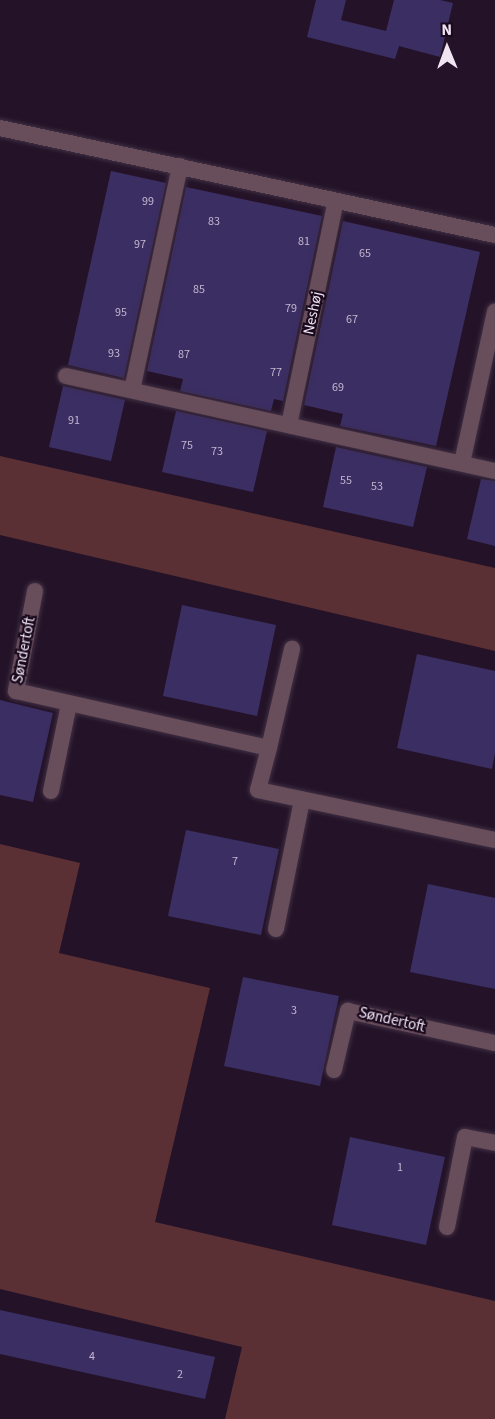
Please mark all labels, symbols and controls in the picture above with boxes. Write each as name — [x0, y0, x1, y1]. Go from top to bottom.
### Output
north arrow — [417, 18, 477, 78]
text: N — [441, 19, 452, 41]
house number: 99 — [142, 195, 154, 209]
house number: 83 — [208, 215, 220, 229]
house number: 81 — [298, 235, 310, 249]
house number: 97 — [134, 238, 146, 252]
house number: 65 — [359, 247, 371, 261]
house number: 85 — [193, 283, 205, 297]
street label: Neshøj — [300, 290, 326, 336]
house number: 79 — [285, 302, 297, 316]
house number: 95 — [115, 306, 127, 320]
house number: 67 — [346, 313, 358, 327]
house number: 93 — [108, 347, 120, 361]
house number: 87 — [178, 348, 190, 362]
house number: 77 — [270, 366, 282, 380]
house number: 69 — [332, 381, 344, 395]
house number: 91 — [68, 414, 80, 428]
house number: 75 — [181, 439, 193, 453]
house number: 73 — [211, 445, 223, 459]
house number: 55 — [340, 474, 352, 488]
house number: 53 — [371, 480, 383, 494]
street label: Søndertoft — [9, 615, 39, 685]
house number: 7 — [232, 855, 238, 869]
house number: 3 — [291, 1004, 297, 1018]
street label: Søndertoft — [357, 1004, 427, 1036]
house number: 1 — [397, 1161, 403, 1175]
house number: 4 — [89, 1350, 95, 1364]
house number: 2 — [177, 1368, 183, 1382]

